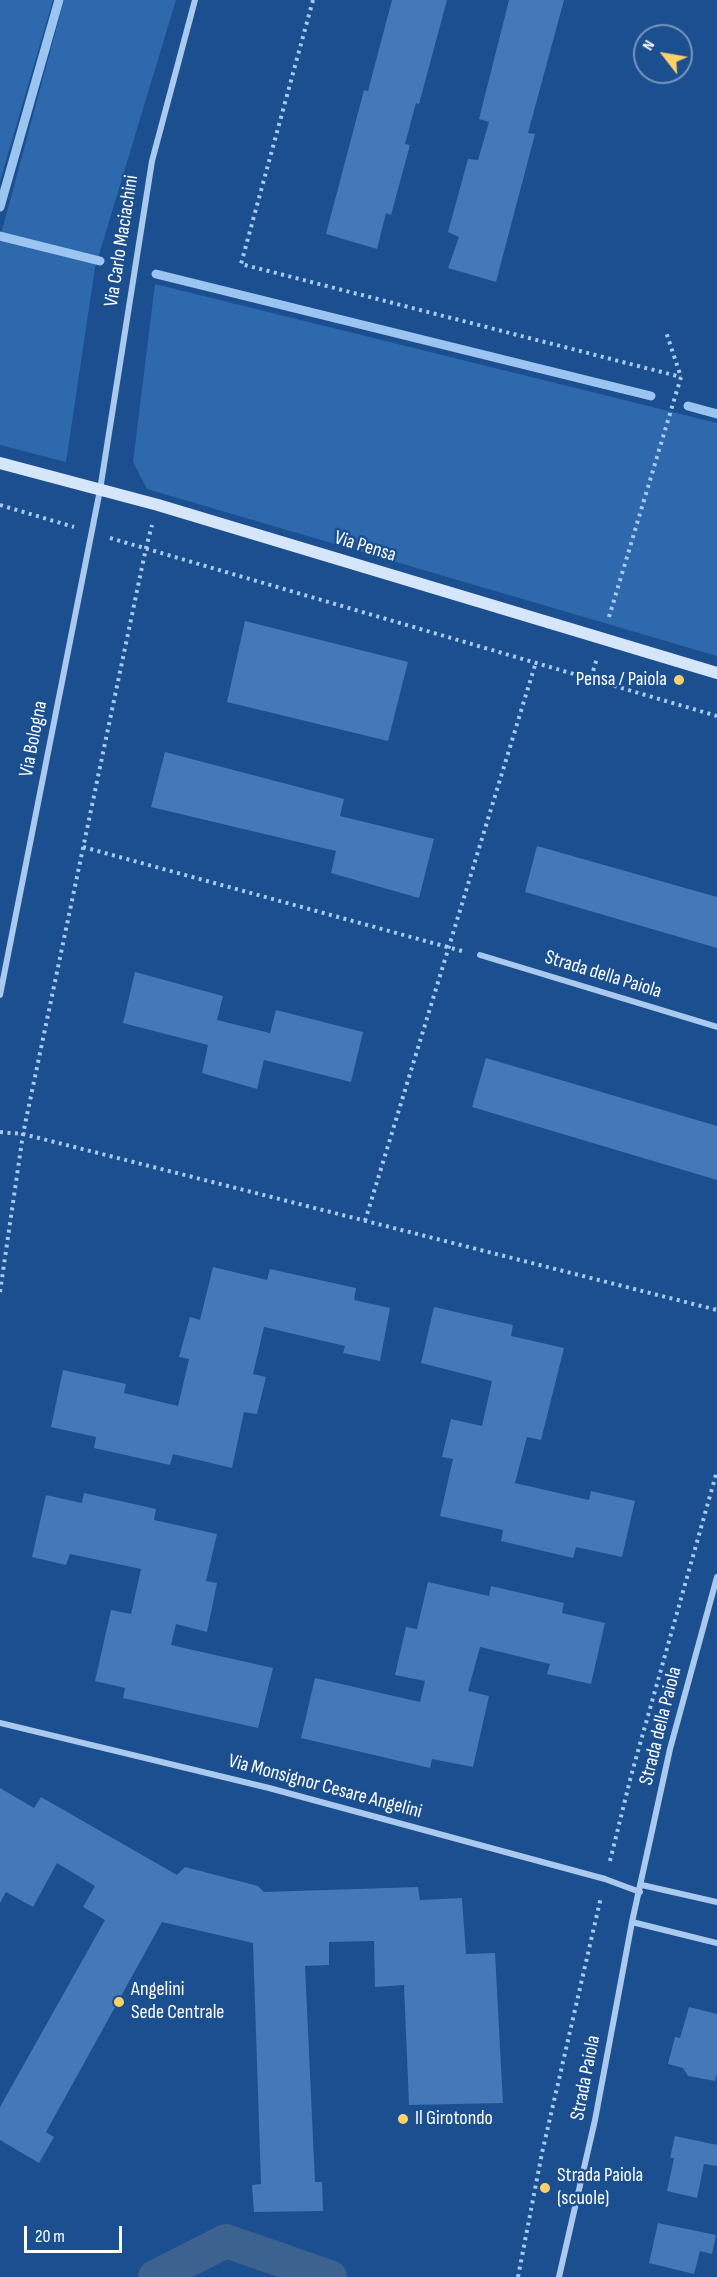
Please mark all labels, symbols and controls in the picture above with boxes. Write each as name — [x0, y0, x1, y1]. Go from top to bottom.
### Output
north arrow — [633, 24, 693, 84]
text: N — [639, 37, 659, 54]
street label: Via Carlo Maciachini — [100, 173, 144, 309]
street label: Via Pensa — [331, 526, 399, 568]
place label: Pensa / Paiola — [576, 668, 667, 692]
marker: Pensa / Paiola — [672, 673, 686, 687]
street label: Via Bologna — [15, 699, 53, 779]
street label: Strada della Paiola — [542, 946, 664, 1004]
street label: Strada della Paiola — [635, 1664, 687, 1788]
street label: Via Monsignor Cesare Angelini — [226, 1750, 424, 1824]
place label: Angelini Sede Centrale — [131, 1978, 224, 2025]
marker: Angelini Sede Centrale — [112, 1995, 126, 2009]
street label: Strada Paiola — [566, 2033, 606, 2123]
place label: Il Girotondo — [415, 2107, 493, 2131]
marker: Il Girotondo — [396, 2112, 410, 2126]
place label: Strada Paiola (scuole) — [557, 2164, 643, 2211]
marker: Strada Paiola (scuole) — [538, 2181, 552, 2195]
scale bar — [27, 2214, 124, 2252]
text: 20 m — [35, 2226, 65, 2247]

